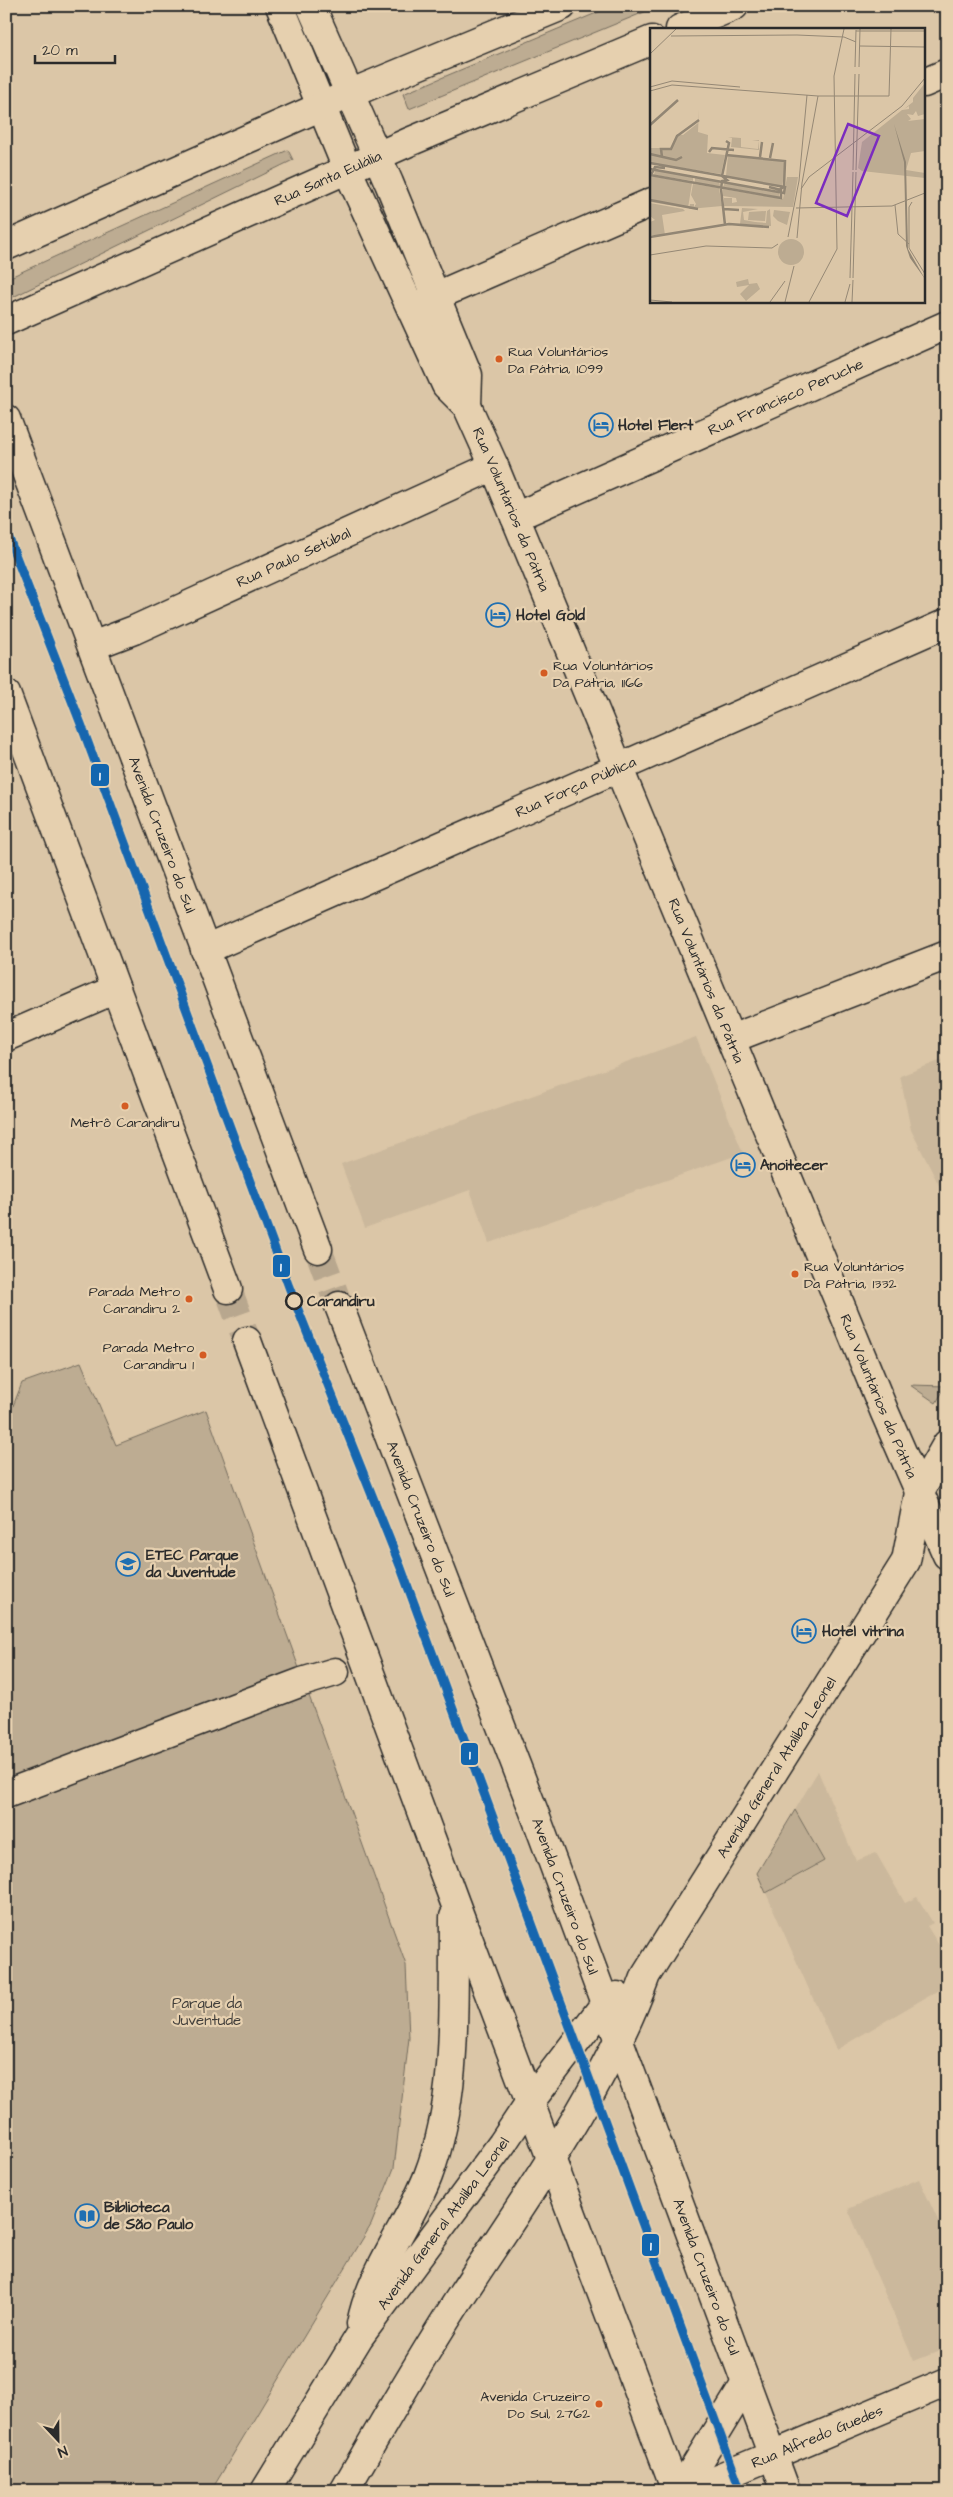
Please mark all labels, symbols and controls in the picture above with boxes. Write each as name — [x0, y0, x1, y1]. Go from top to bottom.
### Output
inset map — [650, 28, 926, 302]
scale bar — [35, 32, 115, 64]
text: 20 m — [42, 40, 78, 61]
street label: Rua Santa Eulália — [271, 145, 385, 212]
place label: Rua Voluntários Da Pátria, 1099 — [508, 342, 608, 379]
marker: Rua Voluntários Da Pátria, 1099 — [494, 354, 504, 364]
street label: Rua Francisco Peruche — [705, 354, 867, 441]
hotel icon: Hotel Flert — [588, 412, 614, 438]
place label: Hotel Flert — [618, 415, 694, 436]
street label: Rua Voluntários da Pátria — [467, 424, 555, 595]
street label: Rua Paulo Setúbal — [233, 523, 354, 593]
hotel icon: Hotel Gold — [485, 602, 511, 628]
place label: Hotel Gold — [516, 605, 585, 626]
place label: Rua Voluntários Da Pátria, 1166 — [553, 656, 653, 693]
marker: Rua Voluntários Da Pátria, 1166 — [539, 668, 549, 678]
street label: Rua Força Pública — [512, 751, 640, 823]
street label: Avenida Cruzeiro do Sul — [123, 754, 201, 916]
line badge: 1 — [90, 763, 110, 787]
text: 1 — [99, 766, 101, 786]
street label: Rua Voluntários da Pátria — [663, 895, 749, 1067]
marker: Metrô Carandiru — [120, 1101, 130, 1111]
place label: Metrô Carandiru — [70, 1113, 180, 1133]
hotel icon: Anoitecer — [730, 1152, 756, 1178]
place label: Anoitecer — [760, 1155, 829, 1176]
line badge: 1 — [272, 1254, 291, 1278]
text: 1 — [280, 1257, 282, 1277]
place label: Rua Voluntários Da Pátria, 1332 — [804, 1257, 904, 1294]
marker: Rua Voluntários Da Pátria, 1332 — [790, 1269, 800, 1279]
place label: Parada Metro Carandiru 2 — [89, 1282, 180, 1319]
place label: Carandiru — [307, 1291, 375, 1312]
marker: Carandiru — [285, 1292, 303, 1310]
marker: Parada Metro Carandiru 2 — [184, 1294, 194, 1304]
street label: Rua Voluntários da Pátria — [834, 1311, 922, 1482]
place label: Parada Metro Carandiru 1 — [103, 1338, 194, 1375]
marker: Parada Metro Carandiru 1 — [198, 1350, 208, 1360]
street label: Avenida Cruzeiro do Sul — [381, 1438, 460, 1600]
place label: ETEC Parque da Juventude — [145, 1545, 239, 1583]
school or university icon: ETEC Parque da Juventude — [115, 1551, 141, 1577]
hotel icon: Hotel vitrina — [791, 1618, 817, 1644]
place label: Hotel vitrina — [822, 1621, 904, 1642]
street label: Avenida General Ataliba Leonel — [712, 1673, 842, 1862]
line badge: 1 — [460, 1742, 479, 1766]
text: 1 — [469, 1745, 471, 1765]
street label: Avenida Cruzeiro do Sul — [526, 1815, 603, 1978]
park label: Parque da Juventude — [172, 1993, 242, 2031]
street label: Avenida General Ataliba Leonel — [373, 2133, 515, 2314]
street label: Avenida Cruzeiro do Sul — [667, 2196, 745, 2358]
place label: Biblioteca de São Paulo — [103, 2197, 194, 2235]
library icon: Biblioteca de São Paulo — [74, 2203, 100, 2229]
line badge: 1 — [641, 2233, 660, 2257]
text: 1 — [650, 2236, 652, 2256]
place label: Avenida Cruzeiro Do Sul, 2762 — [480, 2387, 590, 2424]
marker: Avenida Cruzeiro Do Sul, 2762 — [594, 2399, 604, 2409]
street label: Rua Alfredo Guedes — [748, 2400, 887, 2474]
north arrow — [32, 2414, 82, 2464]
text: N — [54, 2440, 70, 2462]

